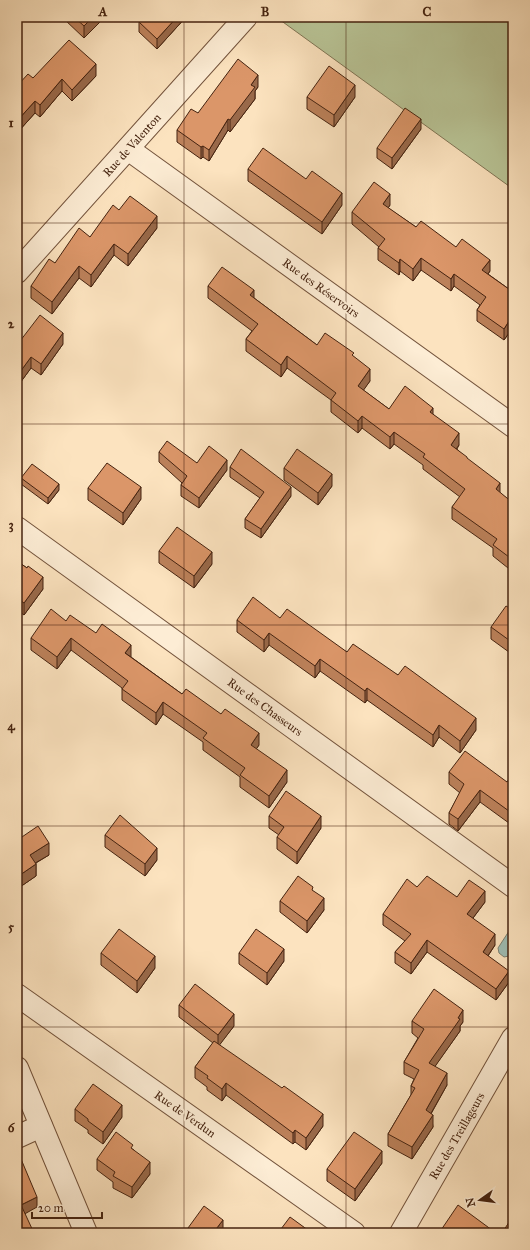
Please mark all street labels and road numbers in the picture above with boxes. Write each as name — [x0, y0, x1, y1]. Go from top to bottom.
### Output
street label: Rue de Valenton — [100, 110, 164, 179]
street label: Rue des Réservoirs — [280, 255, 362, 321]
street label: Rue des Chasseurs — [225, 675, 305, 739]
street label: Rue de Verdun — [152, 1088, 219, 1141]
street label: Rue des Treillageurs — [426, 1090, 489, 1183]

